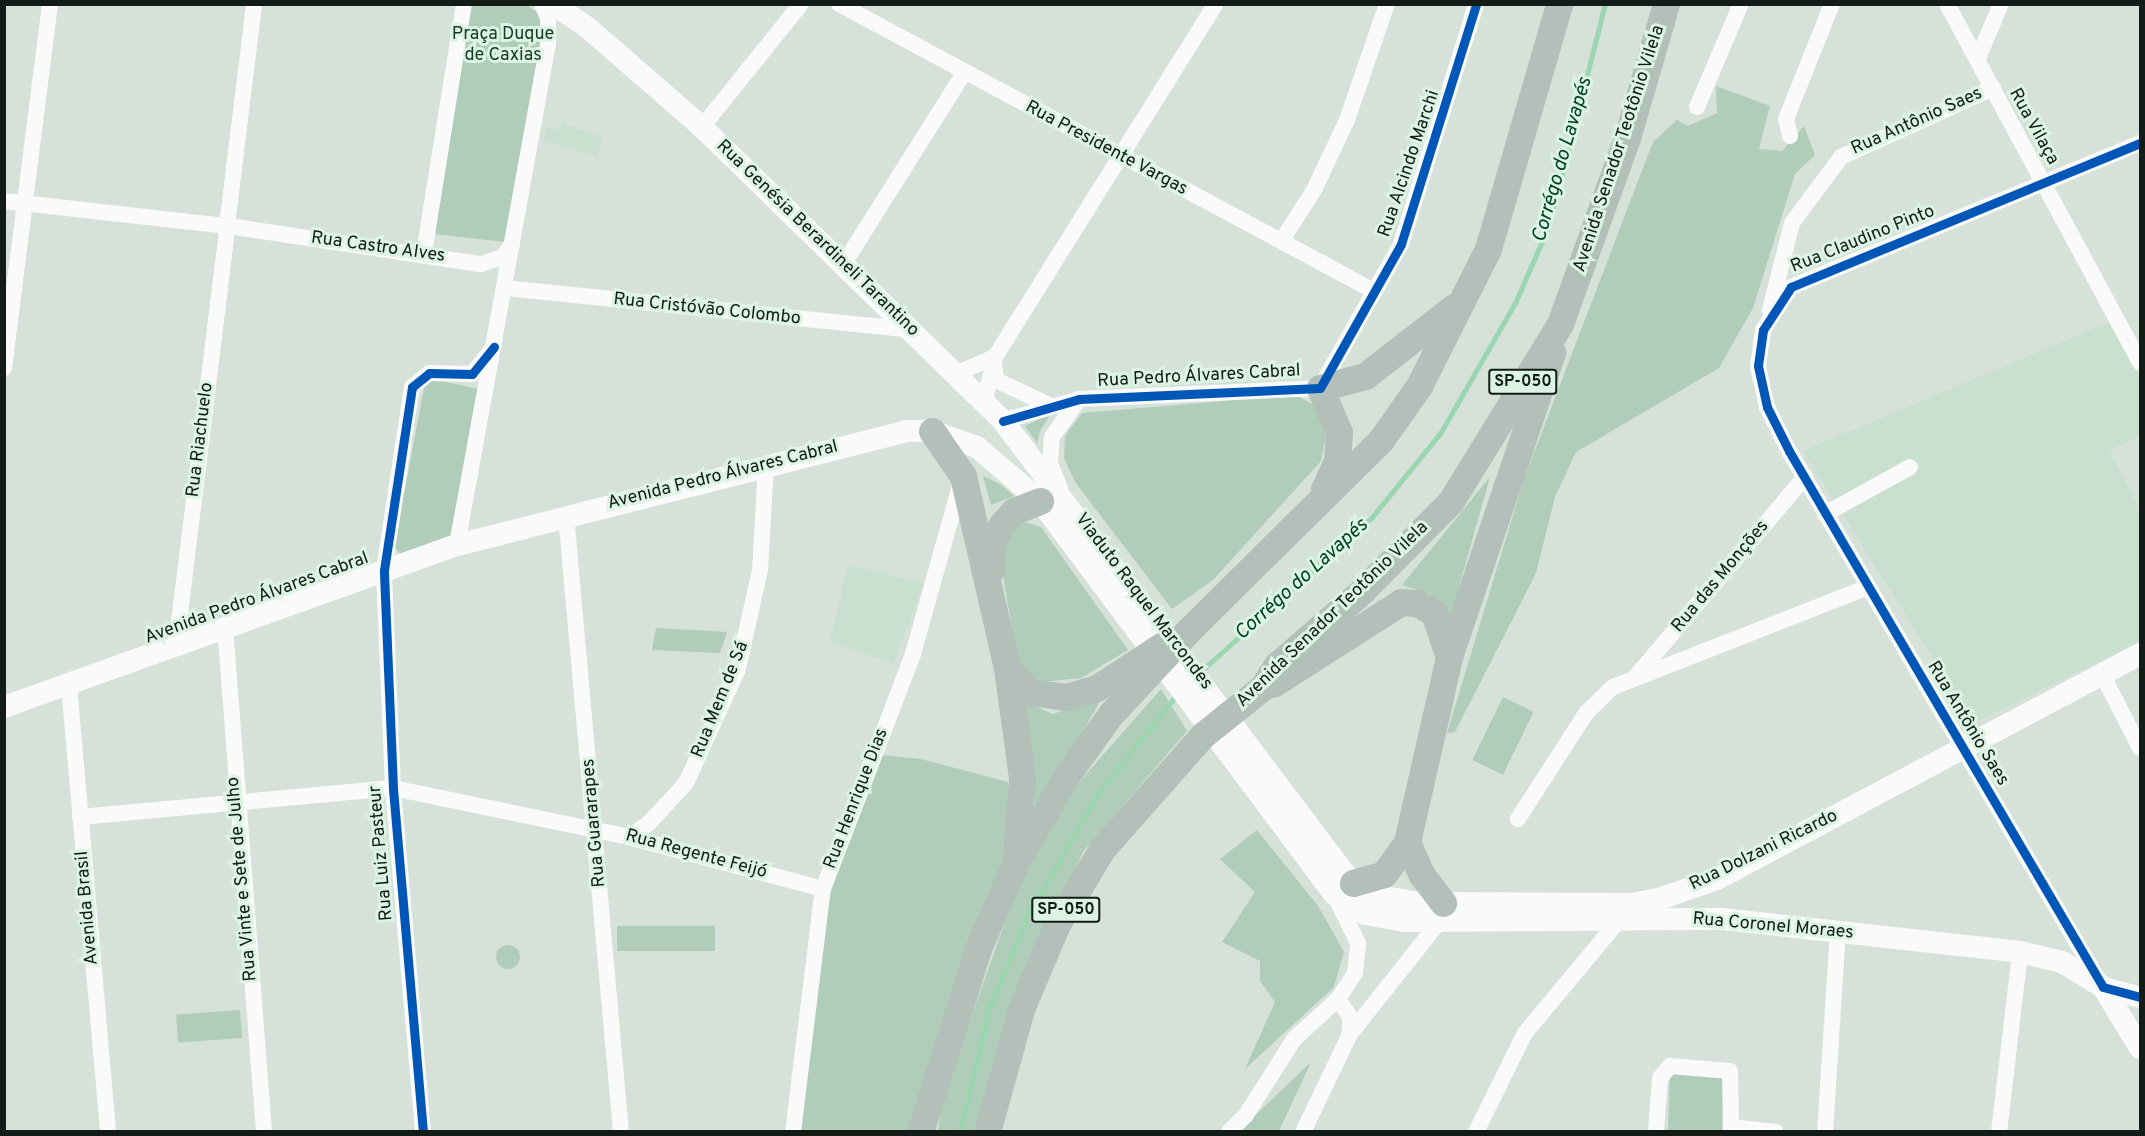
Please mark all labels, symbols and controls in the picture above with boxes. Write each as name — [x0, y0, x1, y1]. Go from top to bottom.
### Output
street label: Avenida Senador Teotônio Vilela — [1570, 22, 1670, 276]
park label: Praça Duque de Caxias — [452, 25, 554, 68]
water label: Corrégo do Lavapés — [1528, 75, 1598, 245]
street label: Rua Antônio Saes — [1848, 83, 1986, 161]
street label: Rua Vilaça — [2003, 85, 2063, 169]
street label: Rua Alcindo Marchi — [1375, 87, 1445, 241]
street label: Rua Presidente Vargas — [1021, 97, 1191, 201]
street label: Rua Genésia Berardineli Tarantino — [711, 136, 923, 342]
street label: Rua Claudino Pinto — [1788, 201, 1938, 279]
street label: Rua Castro Alves — [309, 228, 447, 268]
street label: Rua Cristóvão Colombo — [612, 289, 802, 331]
street label: Rua Pedro Álvares Cabral — [1096, 361, 1302, 393]
road number: SP-050 — [1487, 369, 1559, 395]
street label: Rua Riachuelo — [183, 381, 219, 499]
street label: Avenida Pedro Álvares Cabral — [605, 437, 841, 515]
street label: Viaduto Raquel Marcondes — [1070, 510, 1216, 694]
water label: Corrégo do Lavapés — [1231, 514, 1373, 646]
street label: Avenida Senador Teotônio Vilela — [1232, 517, 1434, 713]
street label: Rua das Monções — [1668, 517, 1774, 637]
street label: Avenida Pedro Álvares Cabral — [142, 548, 372, 650]
street label: Rua Mem de Sá — [688, 639, 754, 761]
street label: Rua Antônio Saes — [1921, 658, 2013, 790]
street label: Rua Henrique Dias — [820, 726, 894, 872]
street label: Rua Guararapes — [579, 758, 611, 888]
street label: Rua Vinte e Sete de Julho — [223, 775, 263, 983]
street label: Rua Luiz Pasteur — [365, 784, 399, 922]
street label: Rua Dolzani Ricardo — [1686, 806, 1842, 896]
street label: Rua Regente Feijó — [623, 826, 769, 884]
street label: Avenida Brasil — [72, 850, 104, 966]
road number: SP-050 — [1030, 897, 1102, 923]
street label: Rua Coronel Moraes — [1692, 909, 1854, 945]

